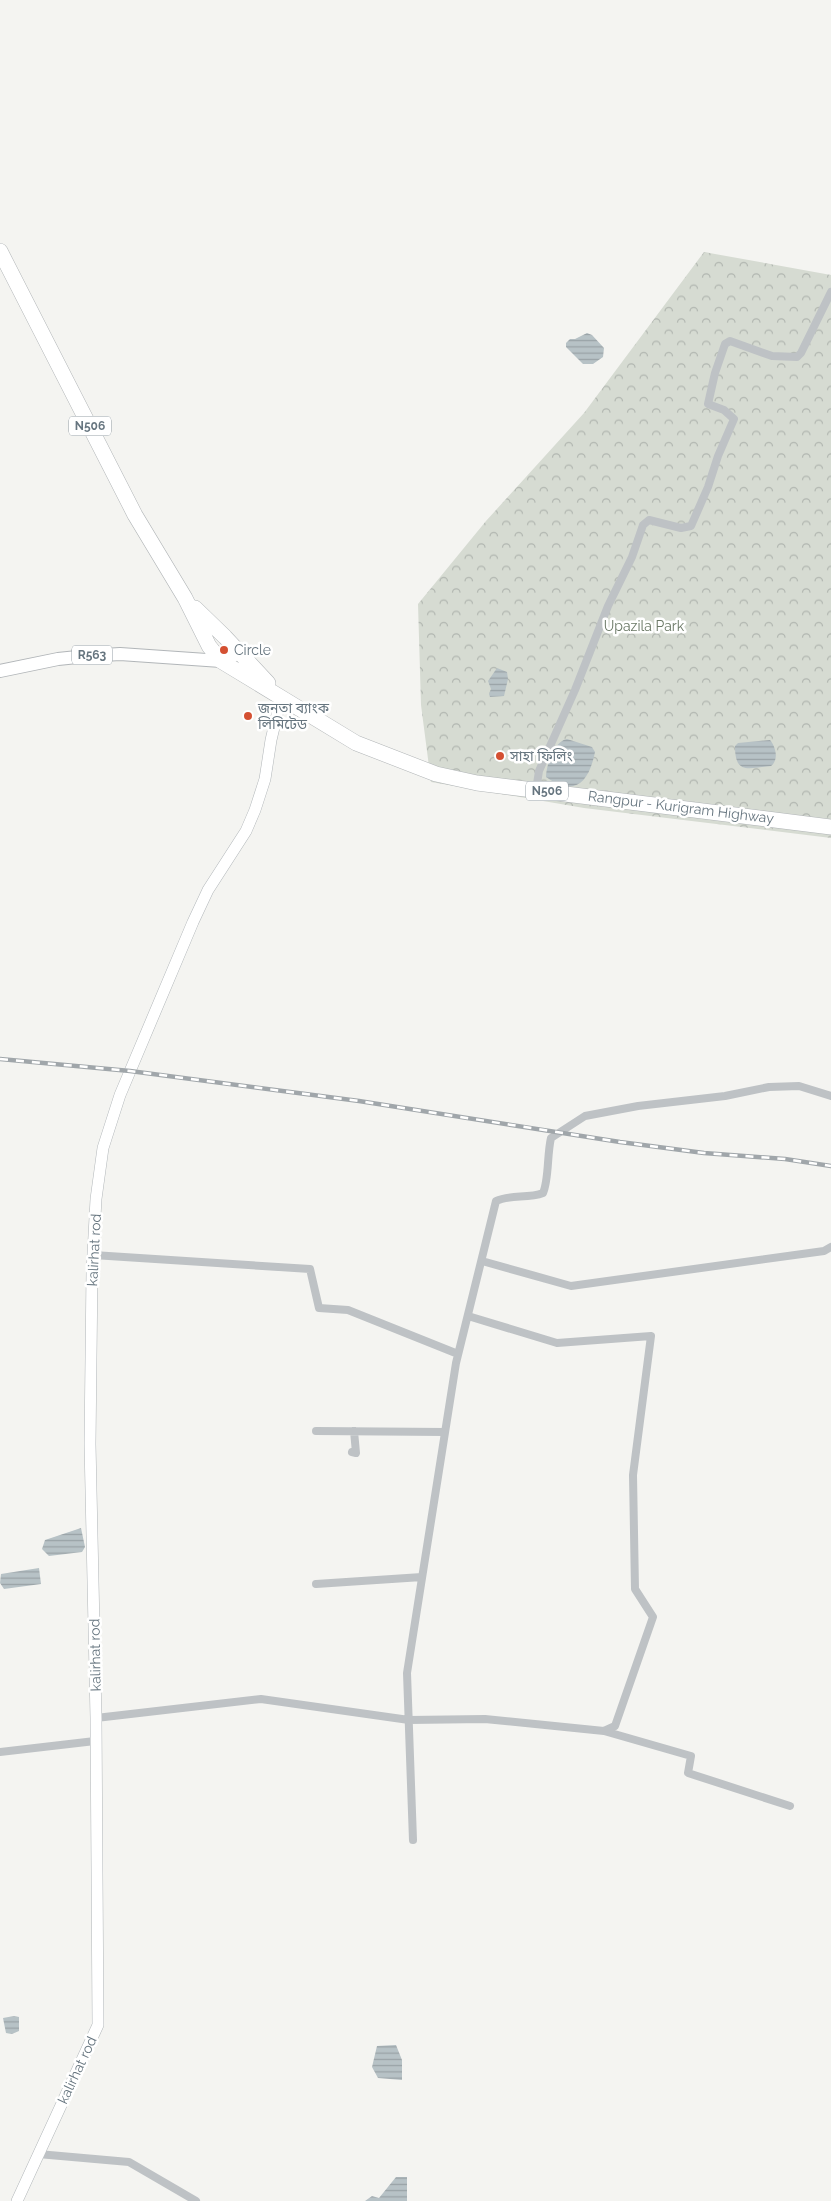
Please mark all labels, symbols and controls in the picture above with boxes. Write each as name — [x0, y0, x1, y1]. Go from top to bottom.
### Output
road number: N506 — [69, 416, 111, 436]
park label: Upazila Park — [604, 618, 685, 634]
place label: Circle — [234, 642, 271, 658]
marker: Circle — [218, 644, 230, 656]
road number: R563 — [72, 646, 112, 664]
place label: জনতা ব্যাংক লিমিটেড — [257, 700, 330, 732]
marker: জনতা ব্যাংক লিমিটেড — [242, 710, 254, 722]
place label: সাহা ফিলিং — [509, 748, 573, 764]
marker: সাহা ফিলিং — [494, 750, 506, 762]
road number: N506 — [526, 781, 568, 800]
street label: Rangpur - Kurigram Highway — [587, 788, 775, 826]
street label: kalirhat rod — [84, 1213, 104, 1287]
street label: kalirhat rod — [86, 1619, 104, 1691]
street label: kalirhat rod — [54, 2034, 100, 2106]

